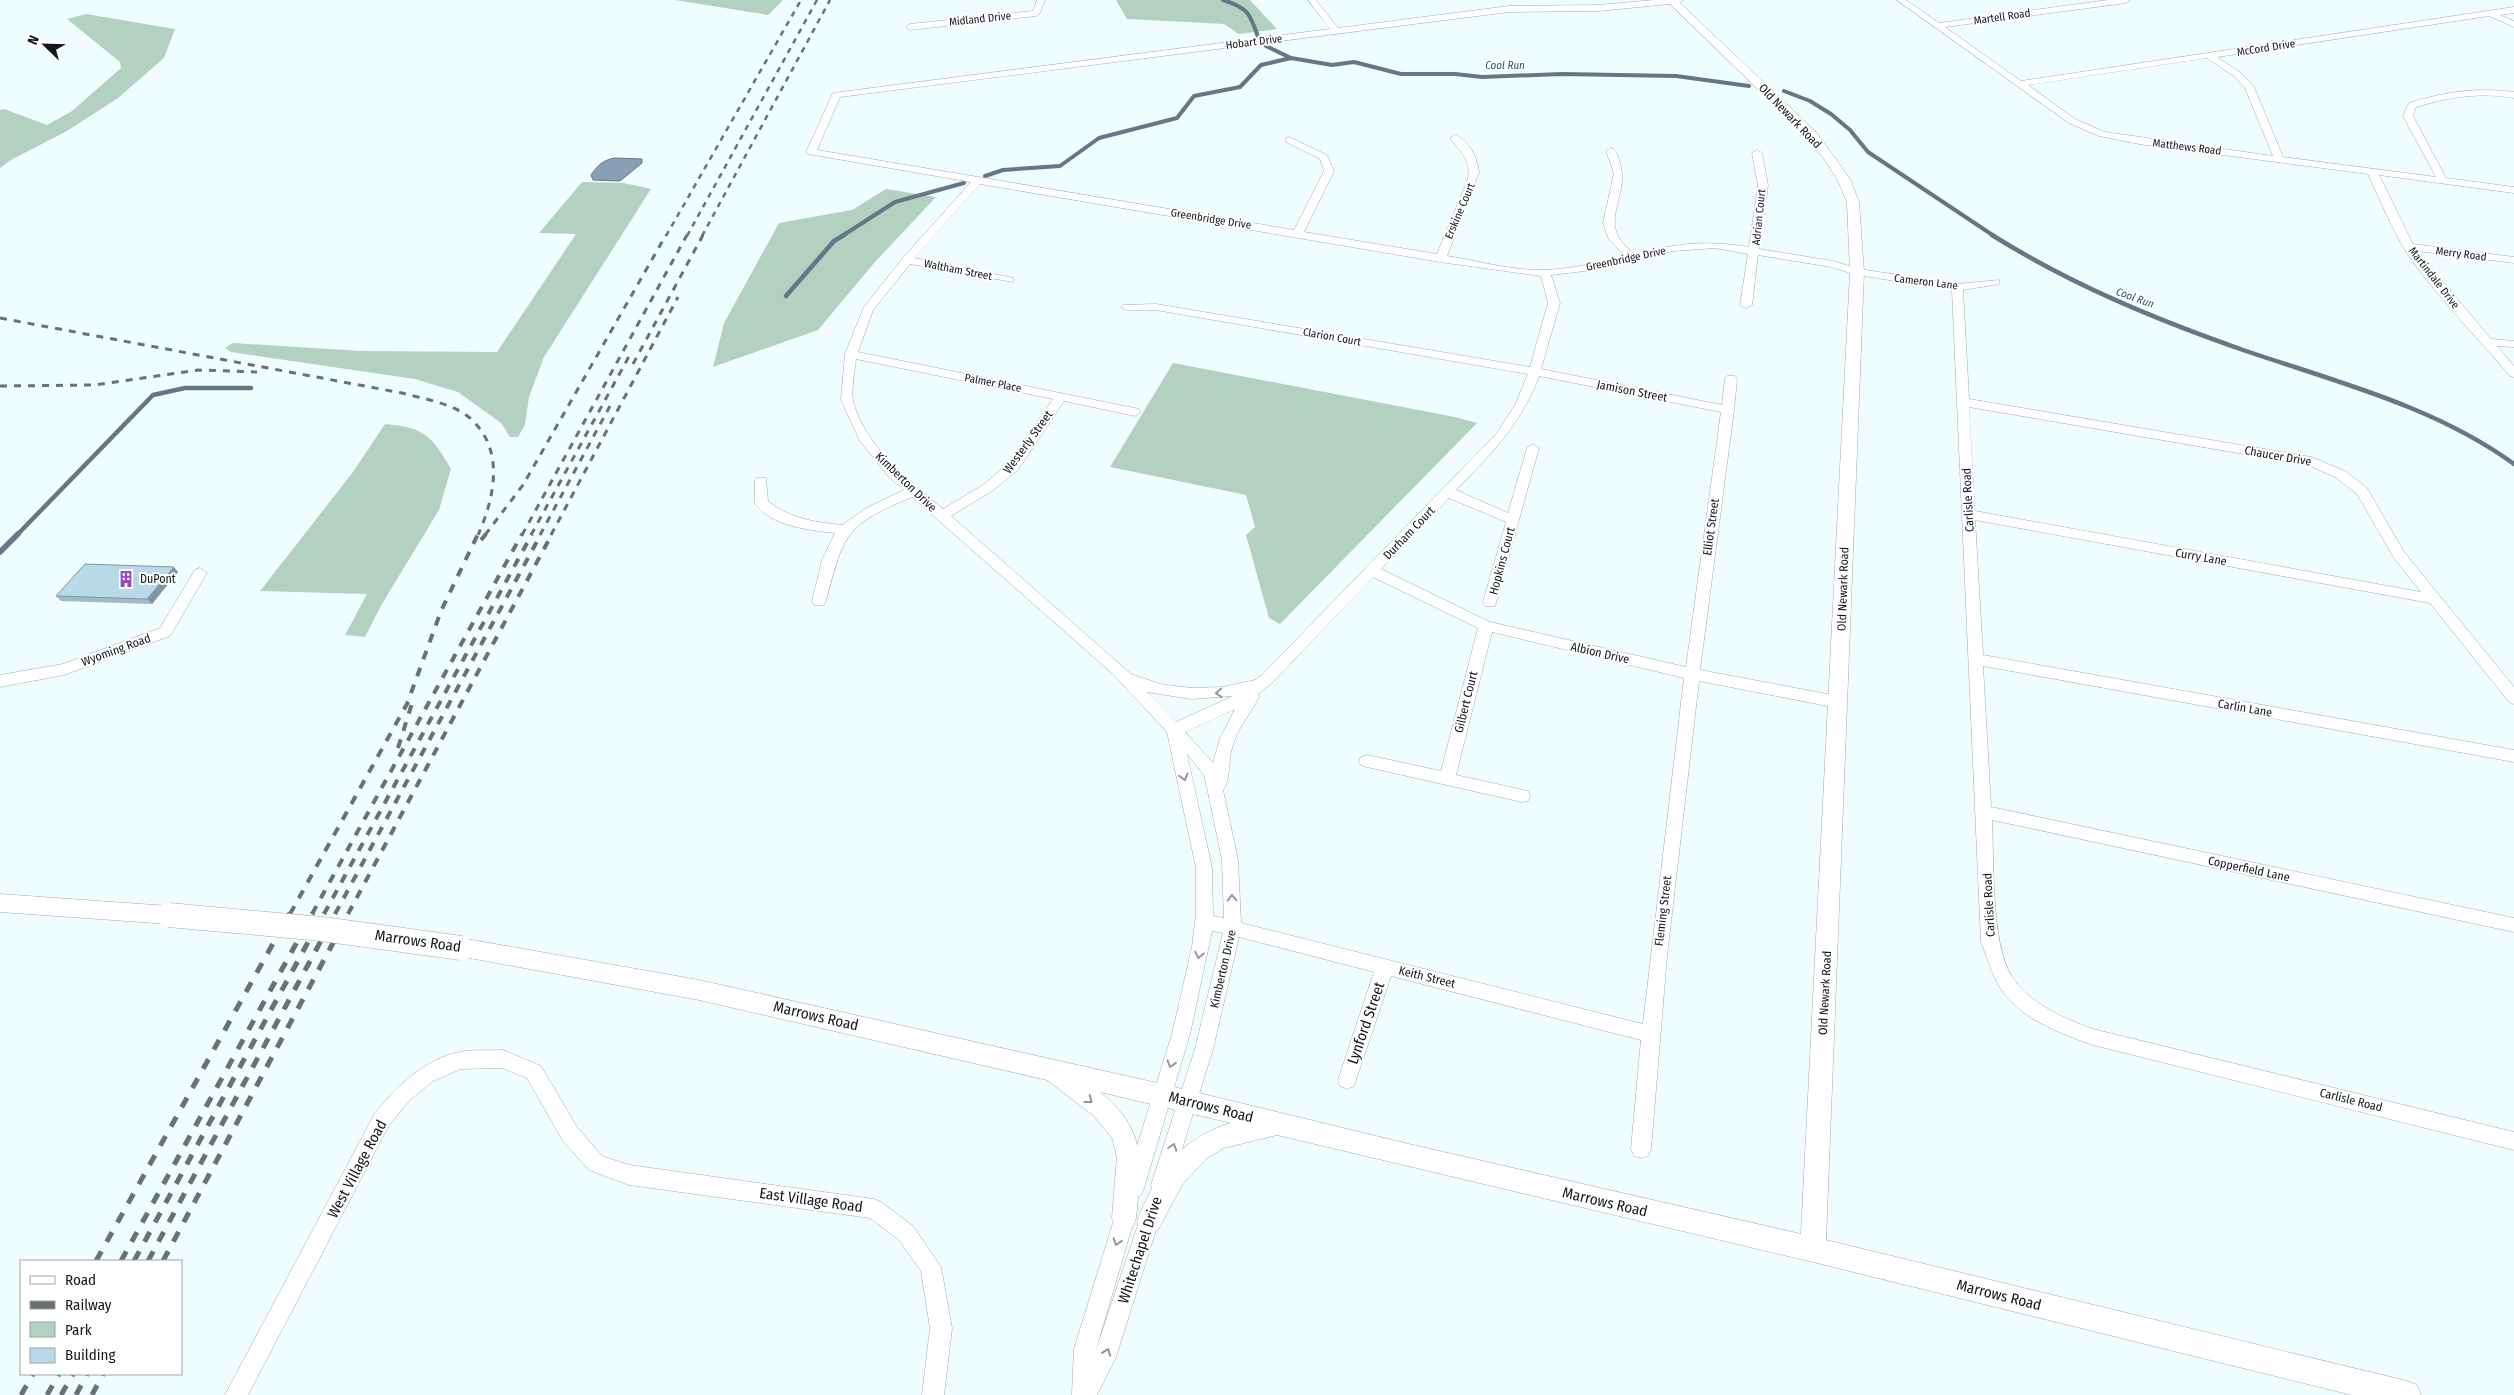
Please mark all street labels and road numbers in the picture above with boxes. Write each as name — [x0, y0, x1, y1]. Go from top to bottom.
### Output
street label: Martell Road — [1973, 7, 2031, 27]
street label: Midland Drive — [948, 9, 1012, 29]
street label: Hobart Drive — [1225, 32, 1283, 52]
street label: McCord Drive — [2236, 37, 2296, 59]
street label: Old Newark Road — [1756, 81, 1824, 151]
street label: Matthews Road — [2152, 136, 2222, 158]
street label: Erskine Court — [1442, 181, 1478, 241]
street label: Adrian Court — [1750, 188, 1768, 246]
street label: Greenbridge Drive — [1170, 206, 1252, 232]
street label: Greenbridge Drive — [1585, 244, 1667, 274]
street label: Merry Road — [2435, 244, 2487, 264]
street label: Martindale Drive — [2406, 245, 2462, 311]
street label: Waltham Street — [923, 257, 993, 283]
street label: Cameron Lane — [1894, 272, 1958, 292]
street label: Clarion Court — [1302, 325, 1362, 349]
street label: Palmer Place — [964, 371, 1022, 395]
street label: Jamison Street — [1596, 377, 1668, 405]
street label: Westerly Street — [1000, 408, 1056, 476]
street label: Chaucer Drive — [2243, 443, 2313, 469]
street label: Kimberton Drive — [872, 449, 940, 515]
street label: Carlisle Road — [1959, 468, 1977, 532]
street label: Elliot Street — [1700, 497, 1722, 556]
street label: Durham Court — [1380, 504, 1438, 562]
street label: Hopkins Court — [1486, 526, 1518, 596]
street label: Curry Lane — [2174, 546, 2228, 568]
street label: Old Newark Road — [1835, 547, 1851, 631]
street label: Wyoming Road — [80, 631, 152, 669]
street label: Albion Drive — [1569, 639, 1631, 667]
street label: Gilbert Court — [1452, 670, 1480, 734]
street label: Carlin Lane — [2217, 696, 2273, 720]
street label: Copperfield Lane — [2207, 854, 2291, 884]
street label: Carlisle Road — [1980, 873, 1998, 937]
street label: Fleming Street — [1652, 875, 1674, 947]
street label: Marrows Road — [374, 926, 462, 956]
street label: Kimberton Drive — [1207, 929, 1239, 1009]
street label: Old Newark Road — [1816, 951, 1834, 1035]
street label: Keith Street — [1397, 963, 1457, 991]
street label: Lynford Street — [1344, 979, 1389, 1067]
street label: Marrows Road — [772, 997, 860, 1035]
street label: Carlisle Road — [2318, 1085, 2384, 1115]
street label: Marrows Road — [1167, 1088, 1255, 1126]
street label: West Village Road — [324, 1117, 390, 1221]
street label: Marrows Road — [1561, 1183, 1649, 1221]
street label: East Village Road — [758, 1184, 864, 1216]
street label: Whitechapel Drive — [1114, 1194, 1166, 1306]
street label: Marrows Road — [1955, 1276, 2043, 1314]

